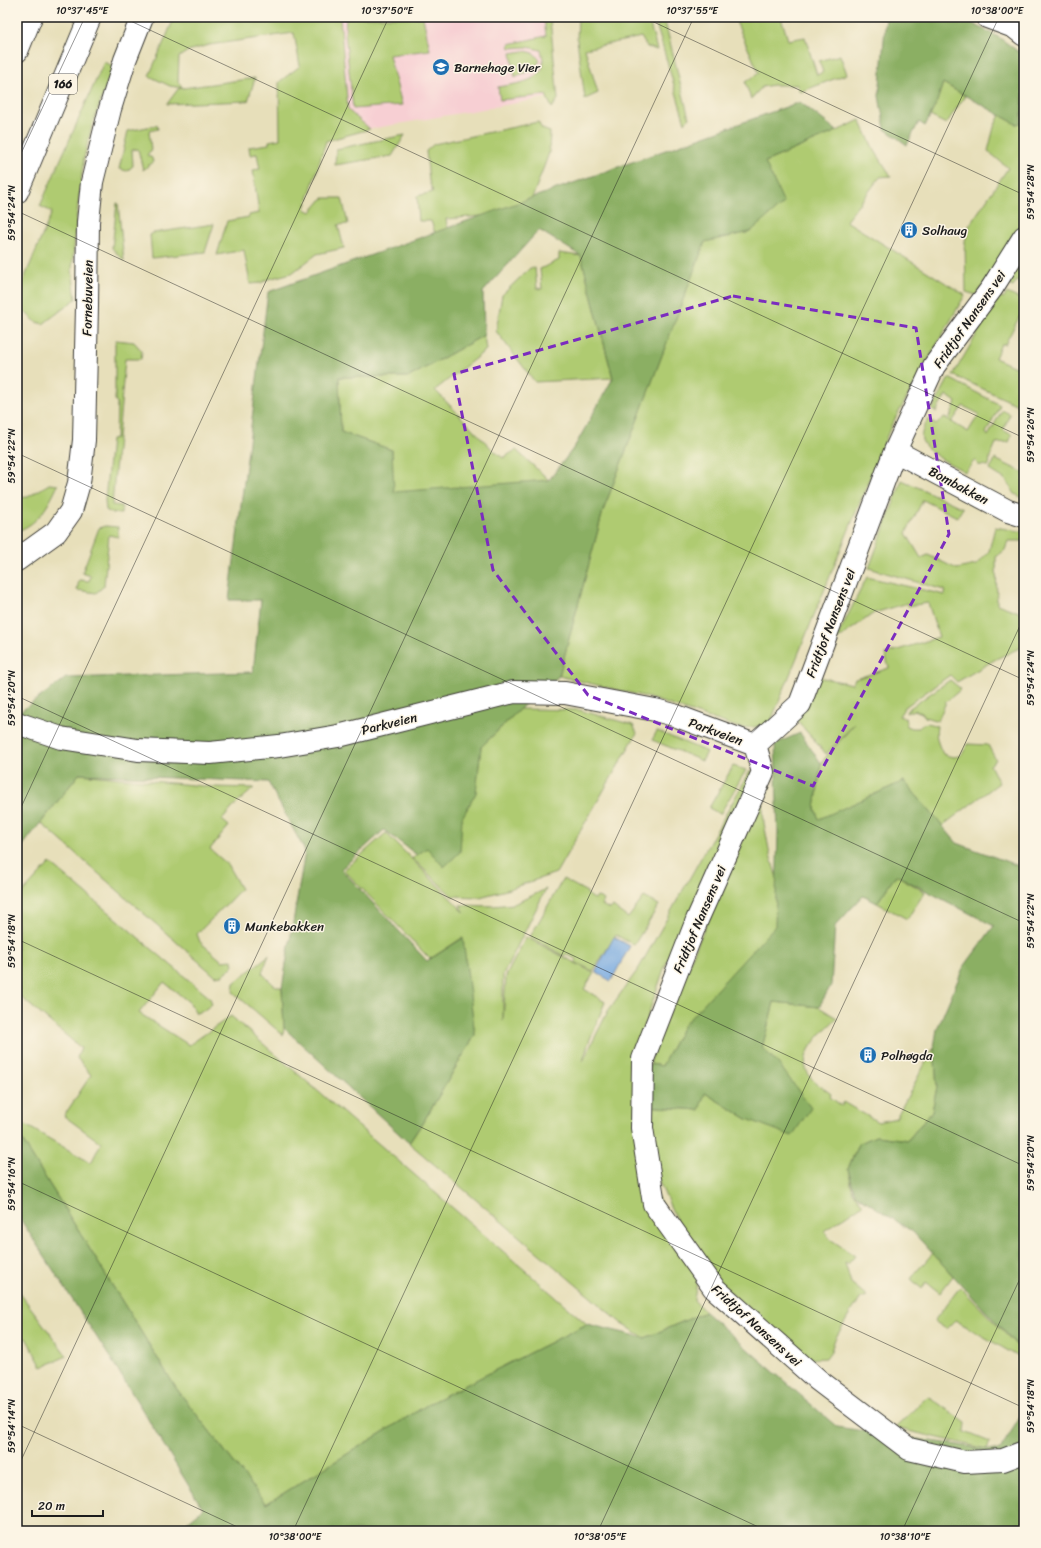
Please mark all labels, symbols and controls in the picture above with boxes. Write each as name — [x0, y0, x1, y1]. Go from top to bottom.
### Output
text: 10°37'45"E — [56, 2, 109, 20]
text: 10°37'50"E — [361, 2, 414, 20]
text: 10°37'55"E — [666, 2, 719, 20]
text: 10°38'00"E — [971, 2, 1025, 20]
place label: Barnehage Vier — [454, 56, 541, 79]
school or university icon: Barnehage Vier — [431, 57, 451, 77]
road number: 166 — [49, 74, 77, 94]
text: 59°54'28"N — [1022, 164, 1040, 220]
text: 59°54'24"N — [3, 185, 21, 241]
place label: Solhaug — [922, 219, 968, 242]
building icon: Solhaug — [899, 220, 919, 240]
street label: Fornebuveien — [75, 260, 100, 336]
street label: Fridtjof Nansens vei — [927, 265, 1012, 373]
text: 59°54'26"N — [1022, 407, 1040, 463]
text: 59°54'22"N — [3, 428, 21, 484]
street label: Bombakken — [925, 460, 993, 511]
street label: Fridtjof Nansens vei — [799, 565, 862, 681]
text: 59°54'24"N — [1022, 650, 1040, 706]
text: 59°54'20"N — [3, 670, 21, 726]
street label: Parkveien — [359, 705, 419, 741]
street label: Parkveien — [685, 711, 746, 752]
street label: Fridtjof Nansens vei — [666, 861, 733, 977]
text: 59°54'22"N — [1022, 893, 1040, 949]
text: 59°54'18"N — [3, 914, 21, 968]
place label: Munkebakken — [245, 915, 324, 938]
building icon: Munkebakken — [222, 916, 242, 936]
place label: Polhøgda — [881, 1044, 933, 1067]
building icon: Polhøgda — [858, 1045, 878, 1065]
text: 59°54'20"N — [1022, 1135, 1040, 1191]
text: 59°54'16"N — [3, 1157, 21, 1211]
street label: Fridtjof Nansens vei — [706, 1278, 807, 1373]
text: 59°54'18"N — [1022, 1379, 1040, 1433]
text: 59°54'14"N — [3, 1399, 21, 1453]
scale bar — [32, 1492, 103, 1518]
text: 20 m — [38, 1495, 65, 1517]
text: 10°38'00"E — [269, 1528, 323, 1546]
text: 10°38'05"E — [574, 1528, 628, 1546]
text: 10°38'10"E — [880, 1528, 932, 1546]

